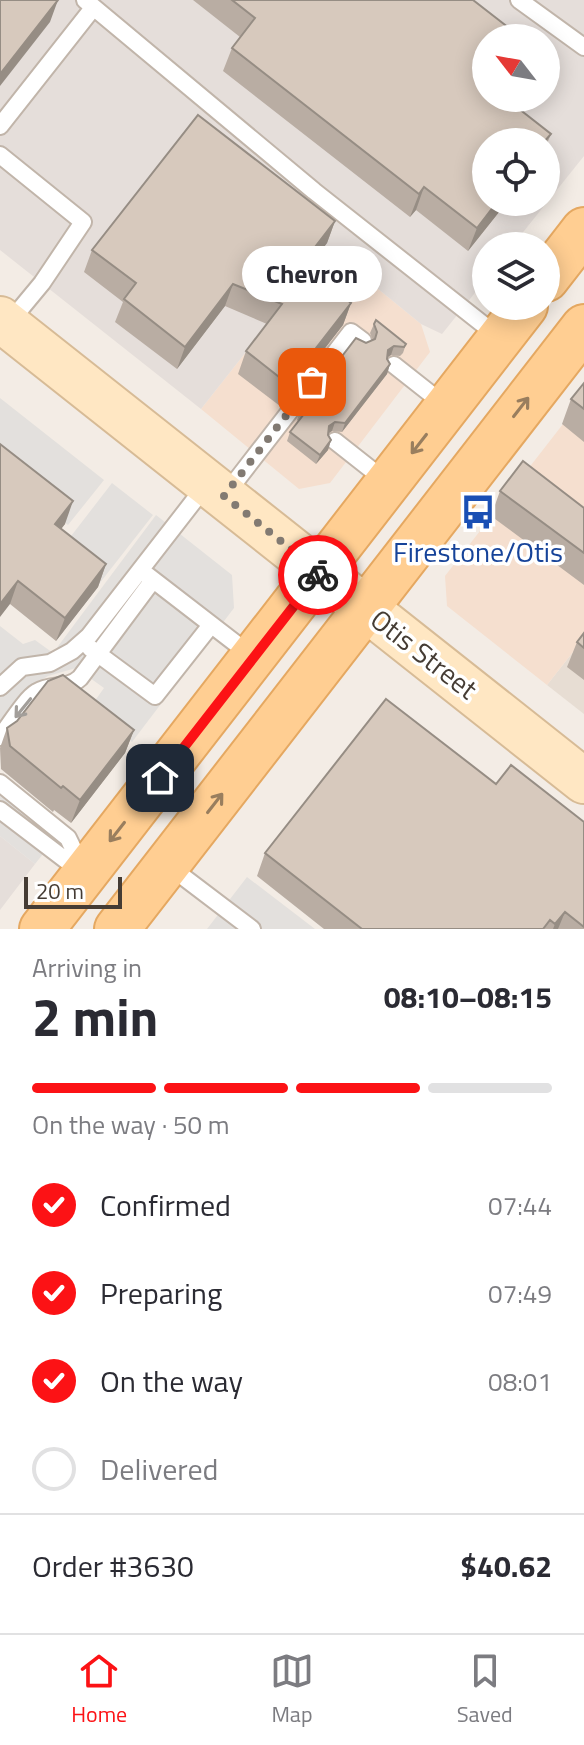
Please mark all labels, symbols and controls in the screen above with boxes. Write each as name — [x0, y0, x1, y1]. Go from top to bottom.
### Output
north arrow — [472, 24, 560, 112]
map controls — [472, 24, 560, 320]
button: locate — [472, 128, 560, 216]
button: layers — [472, 232, 560, 320]
callout: Chevron — [242, 246, 382, 302]
text: Chevron — [266, 254, 358, 293]
pin — [278, 348, 346, 416]
icon: bag — [290, 360, 334, 404]
one-way arrow — [513, 397, 530, 418]
one-way arrow — [410, 433, 427, 454]
bus stop icon: Firestone/Otis — [459, 493, 497, 531]
place label: Firestone/Otis — [393, 530, 563, 573]
courier — [278, 535, 358, 615]
icon: bike — [296, 553, 340, 597]
street label: Otis Street — [362, 598, 487, 709]
one-way arrow — [14, 697, 32, 718]
pin — [126, 744, 194, 812]
icon: home — [138, 756, 182, 800]
one-way arrow — [207, 793, 224, 814]
one-way arrow — [108, 821, 126, 842]
scale bar — [24, 873, 122, 909]
text: 20 m — [36, 874, 84, 908]
text: Arriving in — [32, 948, 142, 987]
text: 08:10–08:15 — [384, 974, 552, 1020]
text: 2 min — [32, 977, 158, 1056]
text: On the way · 50 m — [32, 1105, 230, 1144]
text: Confirmed — [100, 1182, 231, 1228]
icon: check — [32, 1183, 76, 1227]
text: 07:44 — [488, 1186, 552, 1225]
text: Preparing — [100, 1270, 222, 1316]
icon: check — [32, 1271, 76, 1315]
text: 07:49 — [488, 1274, 552, 1313]
text: On the way — [100, 1358, 243, 1404]
icon: check — [32, 1359, 76, 1403]
text: 08:01 — [488, 1362, 552, 1401]
text: Delivered — [100, 1446, 218, 1492]
text: Order #3630 — [32, 1543, 194, 1589]
text: $40.62 — [460, 1543, 552, 1589]
tab: Home — [71, 1649, 127, 1731]
tab: Map — [270, 1649, 314, 1731]
tab: Saved — [457, 1649, 513, 1731]

